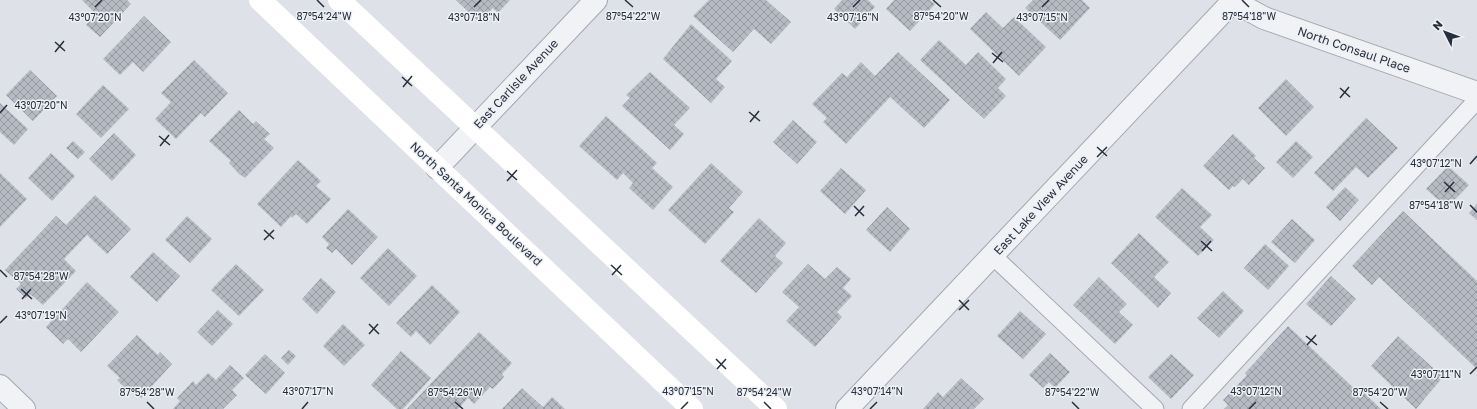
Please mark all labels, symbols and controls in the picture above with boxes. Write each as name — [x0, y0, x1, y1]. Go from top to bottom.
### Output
text: 87°54'24"W — [297, 10, 352, 22]
text: 87°54'22"W — [606, 10, 661, 22]
text: 87°54'20"W — [913, 10, 969, 22]
text: 87°54'18"W — [1222, 10, 1276, 22]
text: 43°07'20"N — [68, 11, 122, 23]
text: 43°07'18"N — [448, 11, 500, 23]
text: 43°07'16"N — [827, 11, 879, 23]
text: 43°07'15"N — [1016, 11, 1068, 23]
north arrow — [1425, 12, 1465, 52]
text: N — [1430, 18, 1445, 32]
street label: North Consaul Place — [1296, 23, 1413, 76]
street label: East Carlisle Avenue — [470, 36, 561, 132]
text: 43°07'20"N — [14, 99, 68, 111]
street label: North Santa Monica Boulevard — [407, 138, 546, 269]
street label: East Lake View Avenue — [990, 151, 1091, 258]
text: 43°07'12"N — [1410, 157, 1462, 169]
text: 87°54'18"W — [1409, 199, 1463, 211]
text: 87°54'28"W — [14, 270, 69, 282]
text: 43°07'19"N — [15, 309, 67, 321]
text: 43°07'11"N — [1411, 368, 1461, 380]
text: 43°07'17"N — [282, 385, 334, 397]
text: 43°07'15"N — [662, 385, 714, 397]
text: 43°07'14"N — [851, 385, 903, 397]
text: 43°07'12"N — [1230, 385, 1282, 397]
text: 87°54'28"W — [120, 386, 175, 398]
text: 87°54'26"W — [428, 386, 483, 398]
text: 87°54'24"W — [737, 386, 792, 398]
text: 87°54'22"W — [1045, 386, 1100, 398]
text: 87°54'20"W — [1352, 386, 1408, 398]

